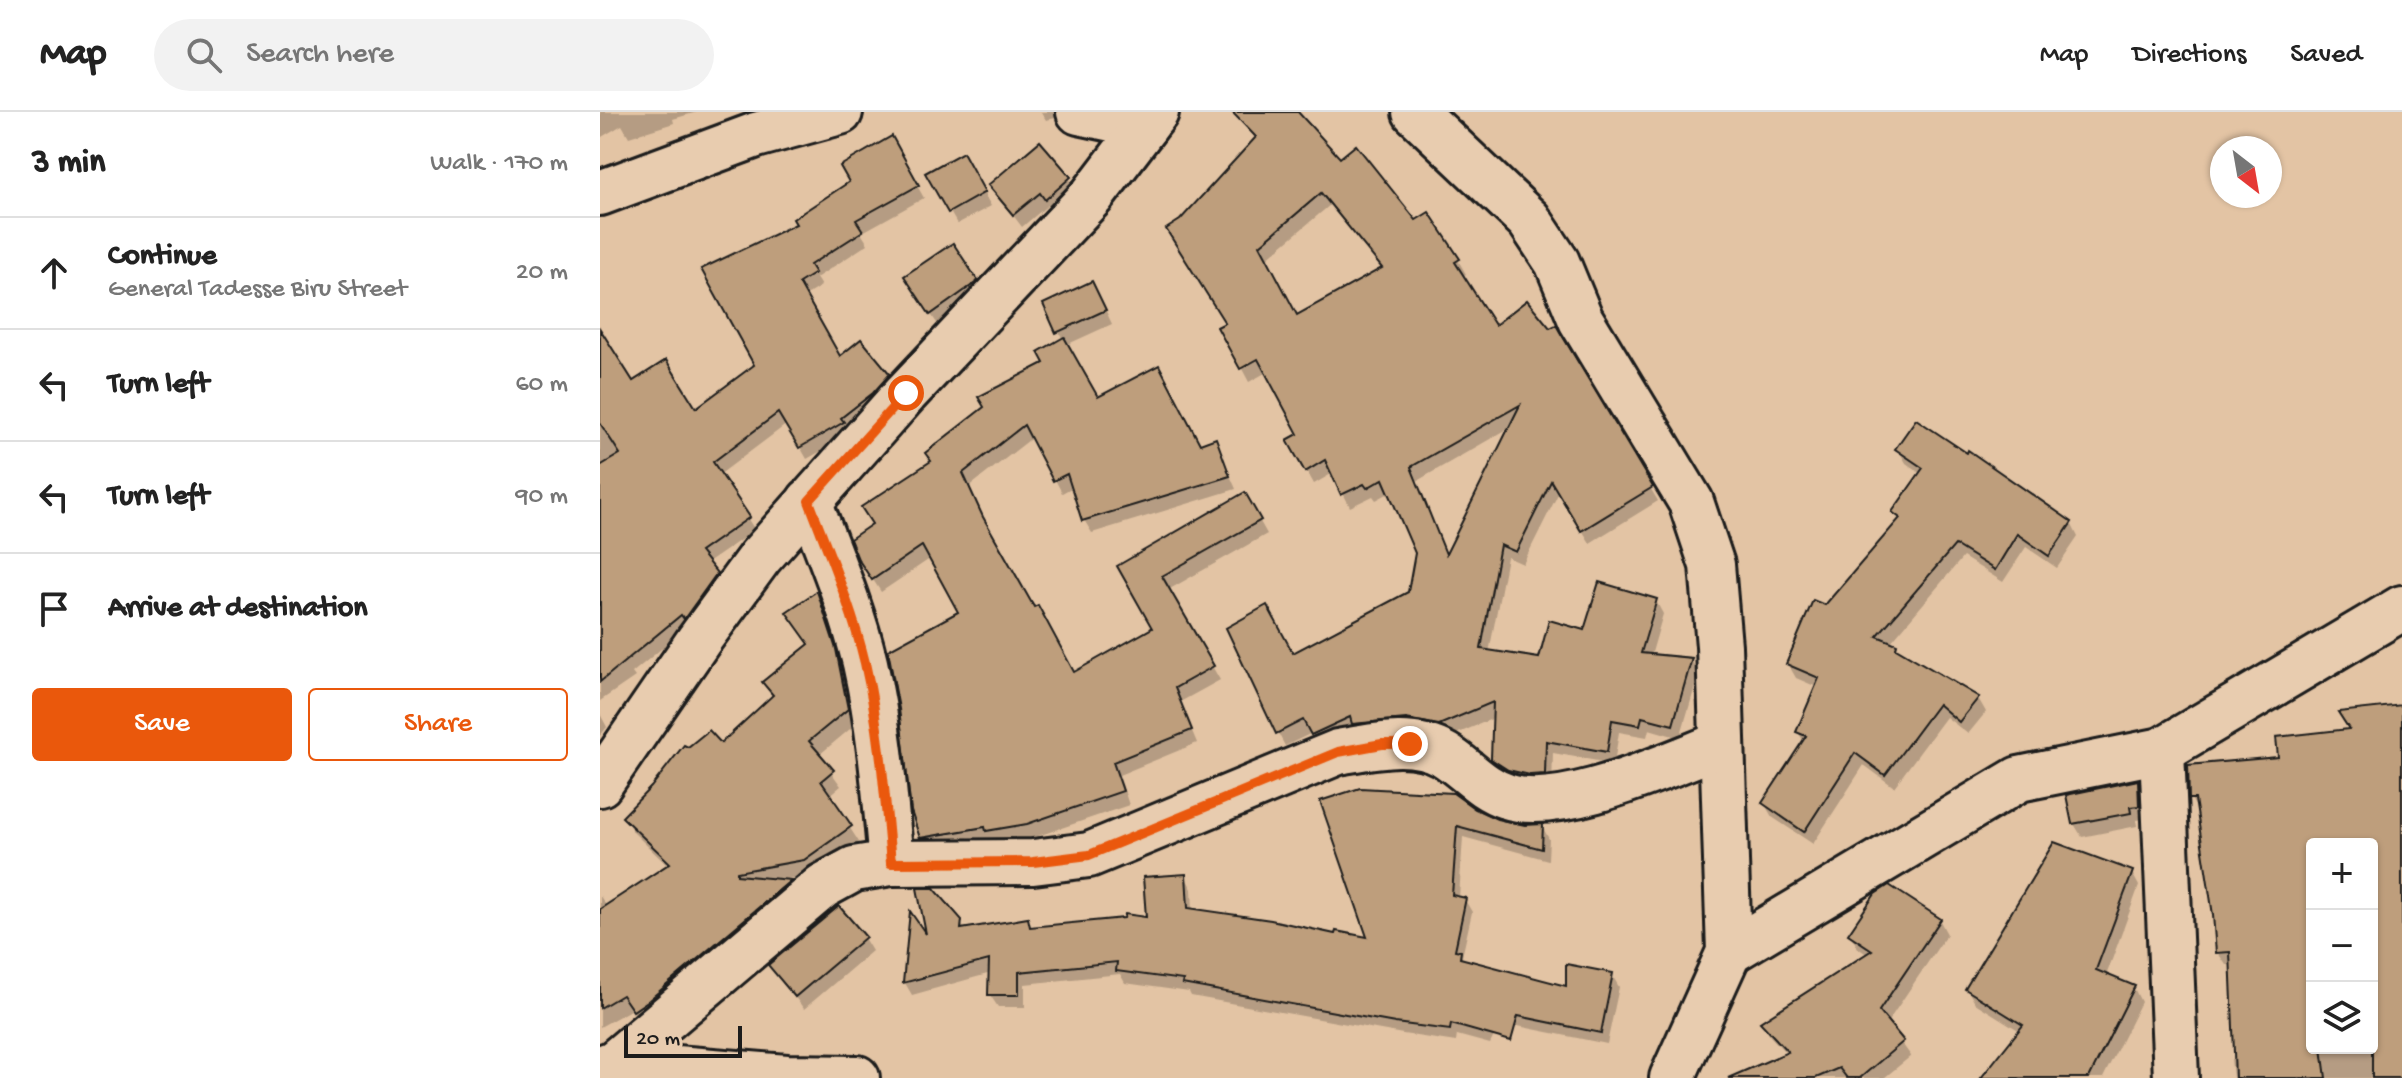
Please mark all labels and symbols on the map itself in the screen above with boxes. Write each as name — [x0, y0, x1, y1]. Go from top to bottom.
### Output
north arrow — [2210, 136, 2282, 208]
route start — [888, 375, 924, 411]
route end — [1392, 726, 1428, 762]
scale bar — [624, 1022, 742, 1058]

